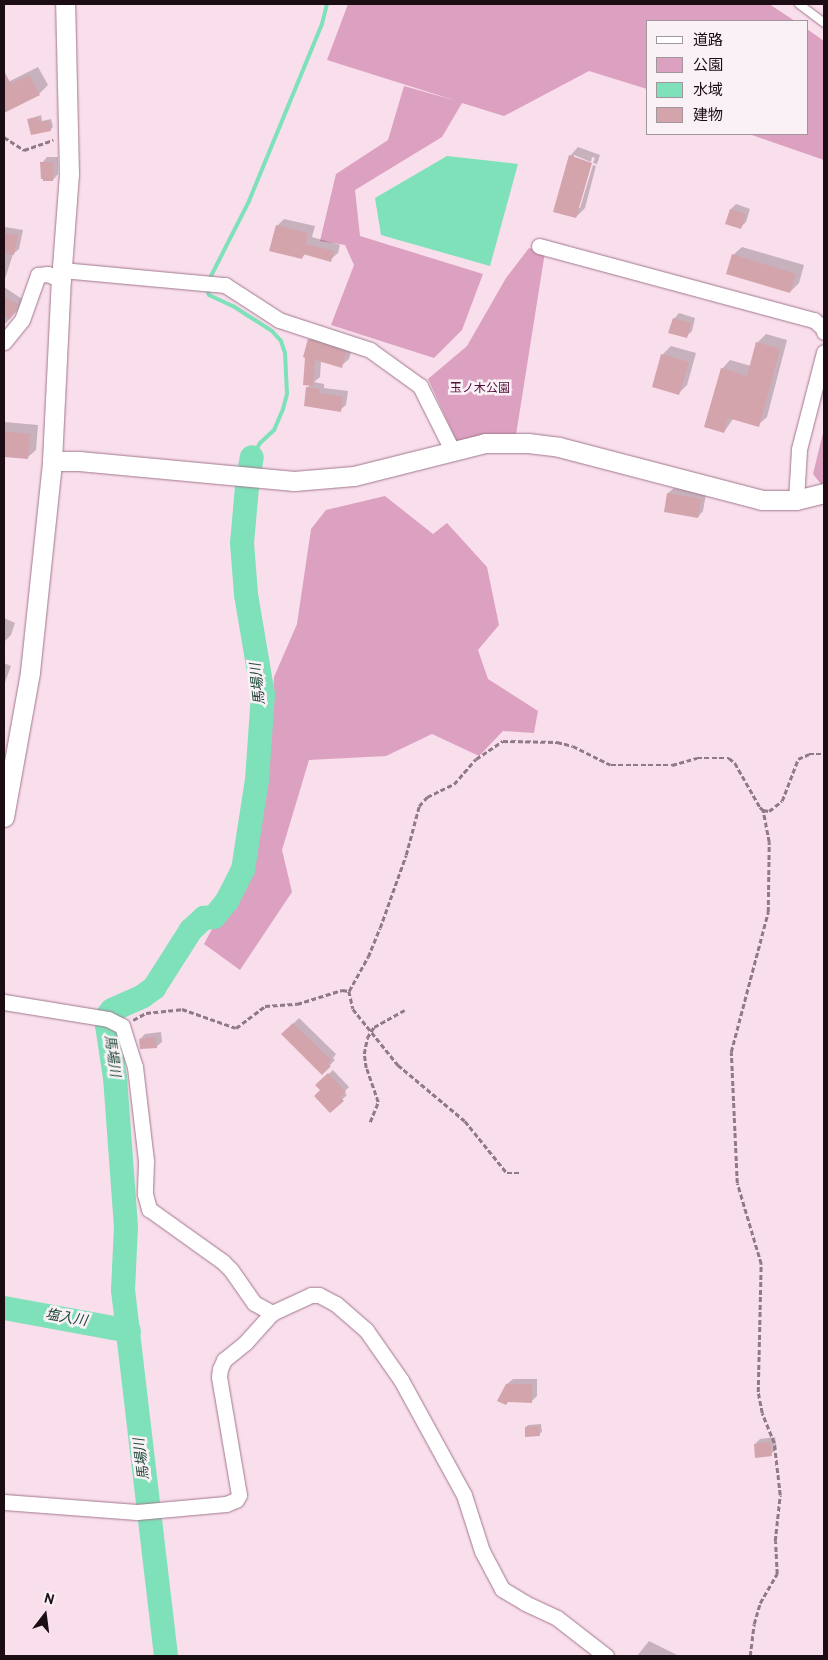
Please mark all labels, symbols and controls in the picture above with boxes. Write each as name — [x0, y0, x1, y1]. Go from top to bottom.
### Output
legend — [646, 20, 808, 135]
text: 道路 — [693, 32, 723, 51]
text: 公園 — [693, 57, 723, 76]
text: 水域 — [693, 82, 723, 101]
text: 建物 — [693, 107, 723, 126]
park label: 玉ノ木公園 — [450, 383, 510, 397]
water label: 馬場川 — [248, 662, 270, 706]
water label: 馬場川 — [100, 1034, 122, 1078]
water label: 塩入川 — [44, 1307, 88, 1331]
water label: 馬場川 — [132, 1437, 154, 1481]
north arrow — [20, 1590, 70, 1640]
text: N — [42, 1591, 56, 1610]

